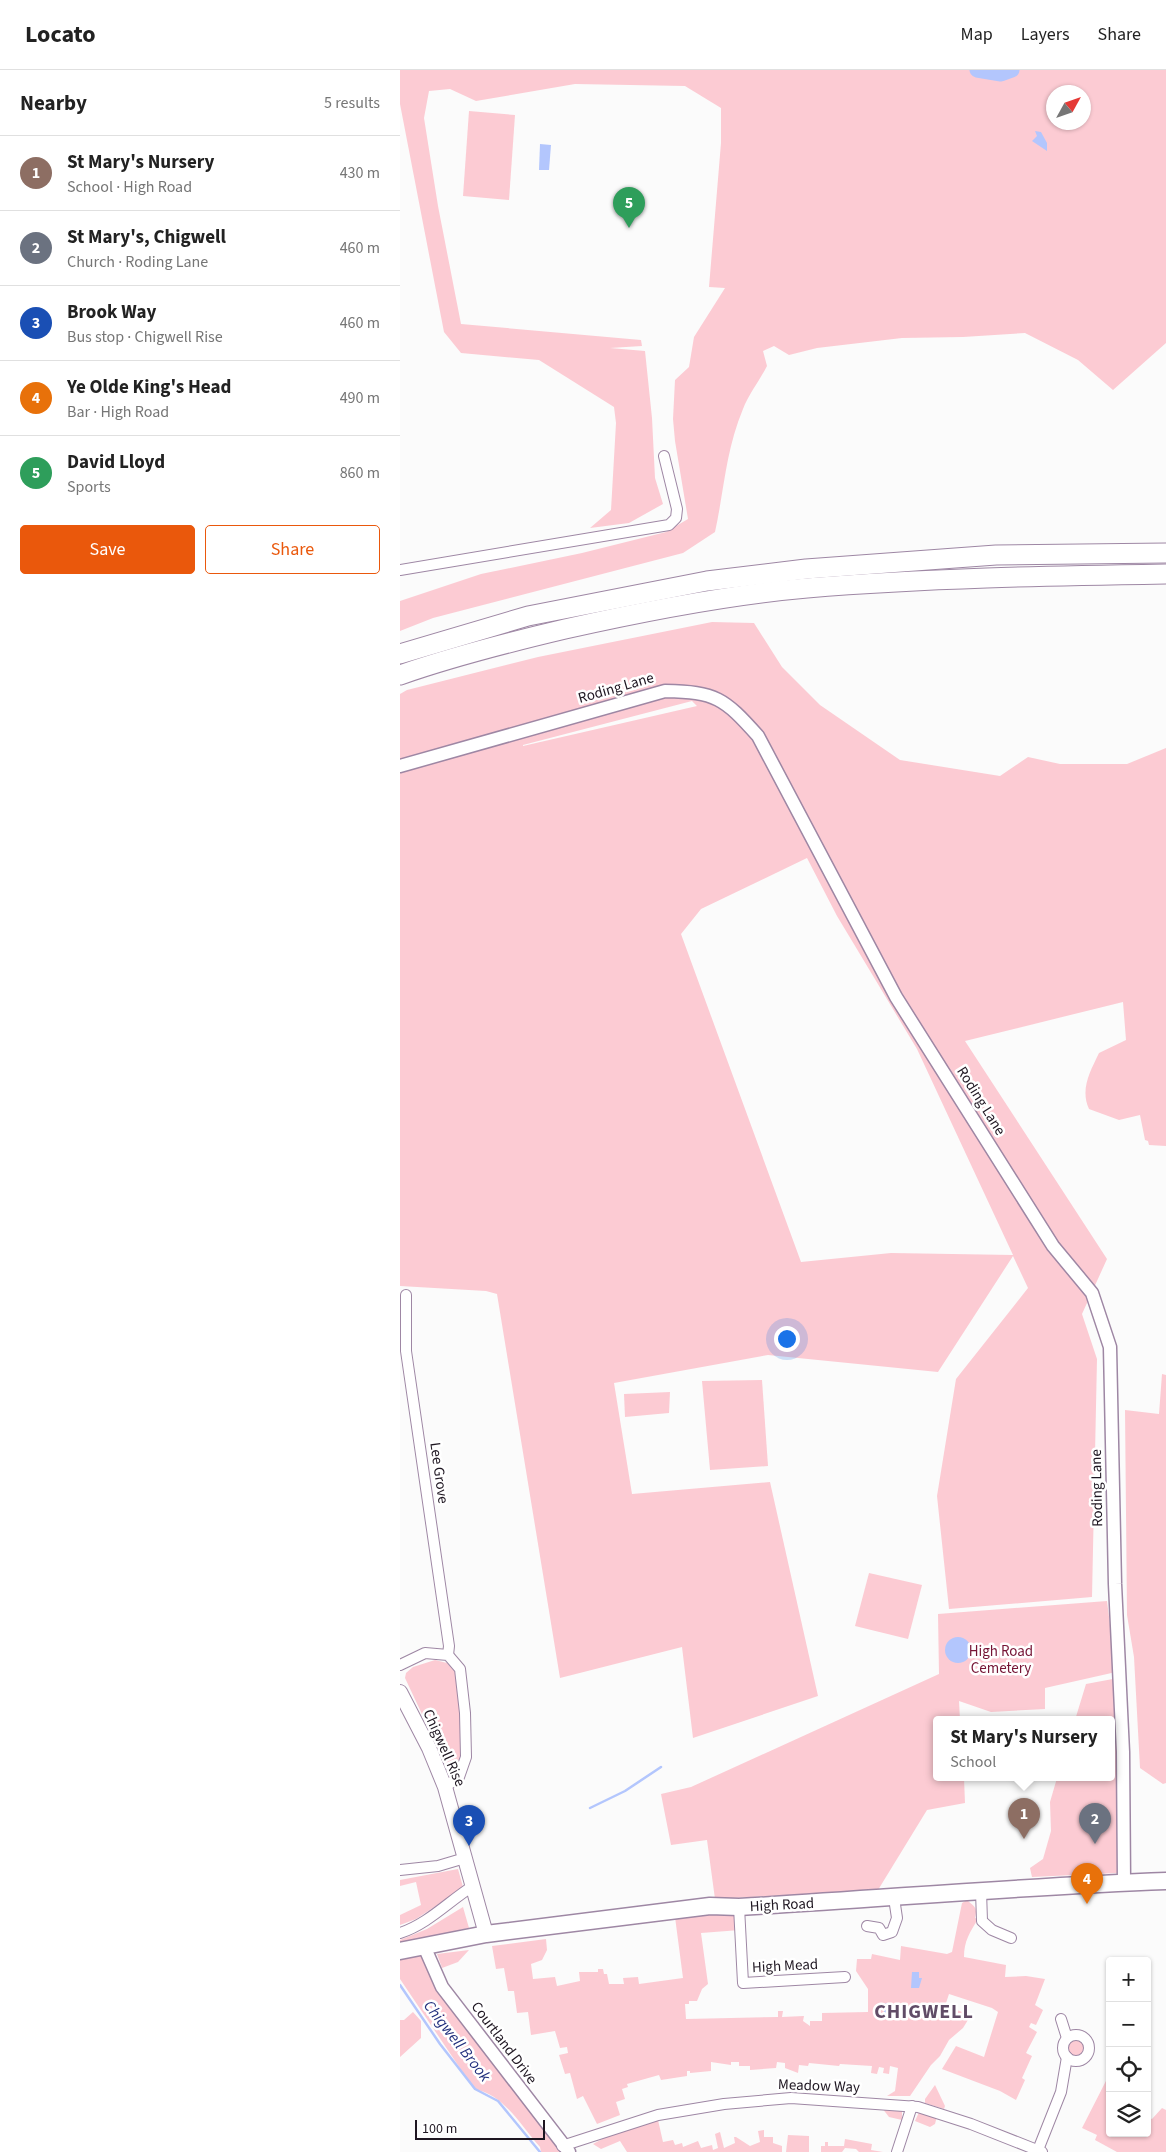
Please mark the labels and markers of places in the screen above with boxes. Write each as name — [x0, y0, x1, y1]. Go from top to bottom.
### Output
pin: 5 — [613, 187, 645, 228]
pin: 1 — [1008, 1798, 1040, 1839]
pin: 2 — [1079, 1803, 1111, 1844]
pin: 3 — [453, 1805, 485, 1846]
pin: 4 — [1071, 1863, 1103, 1904]

